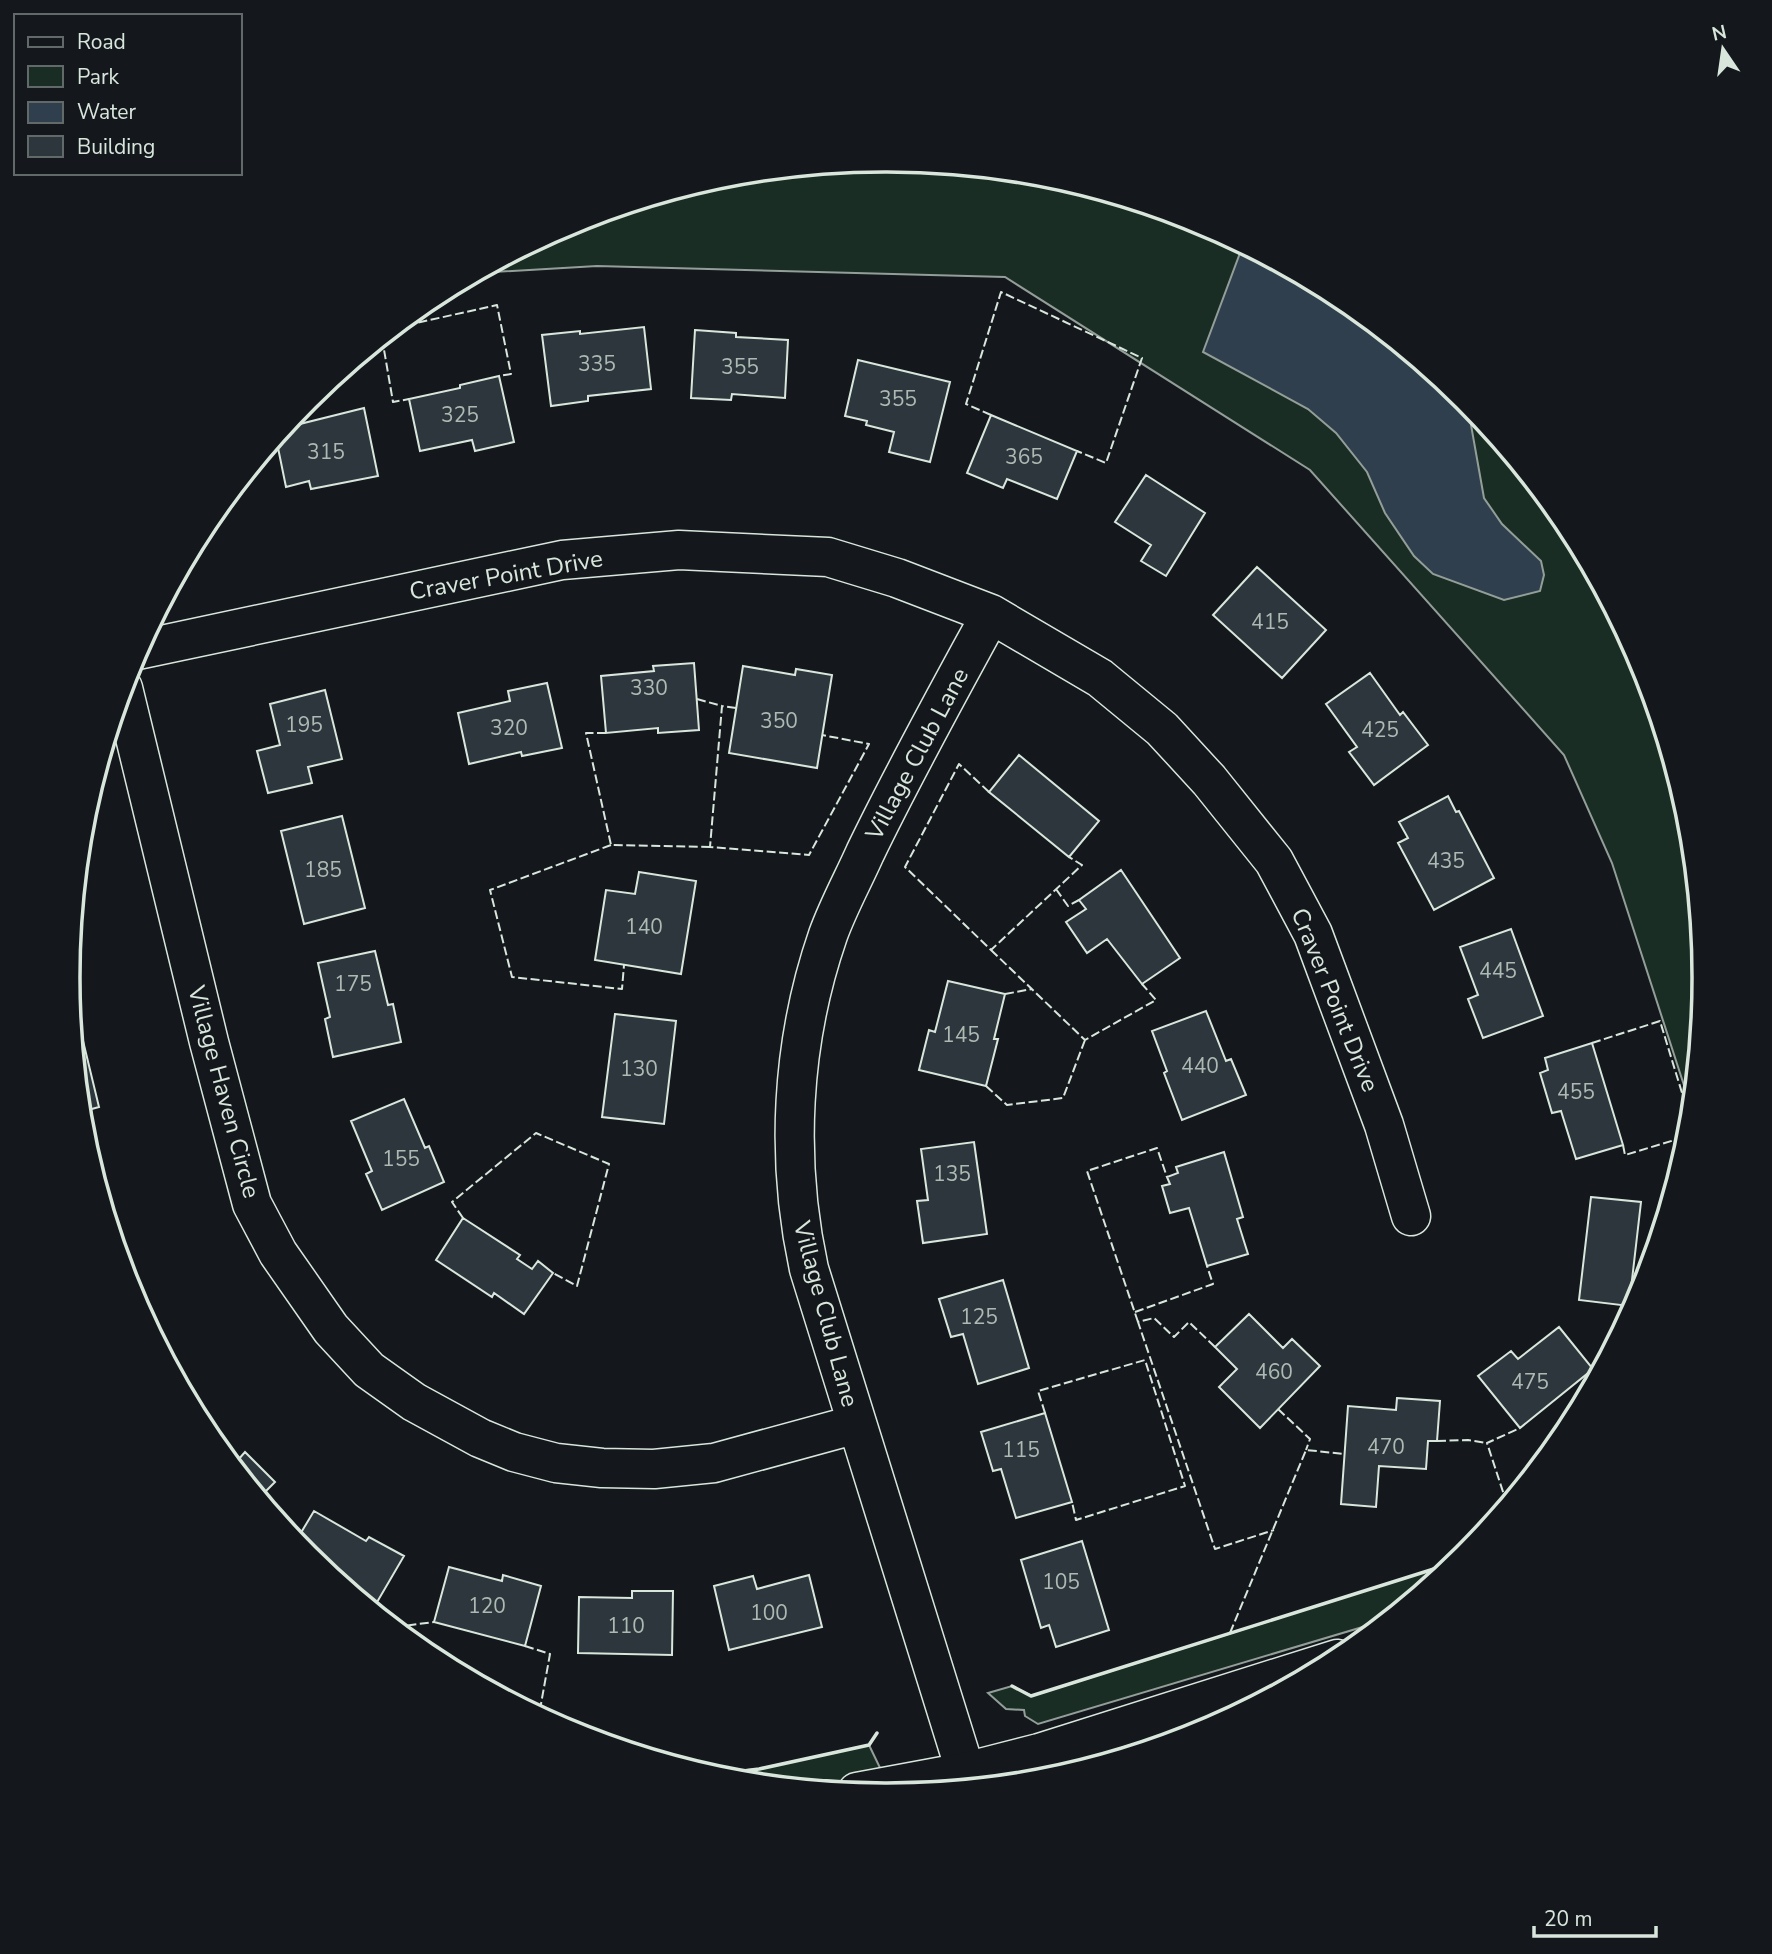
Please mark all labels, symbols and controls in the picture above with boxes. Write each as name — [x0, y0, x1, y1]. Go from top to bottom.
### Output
legend — [14, 14, 242, 175]
north arrow — [1688, 14, 1758, 84]
text: N — [1710, 19, 1729, 48]
text: Road — [77, 28, 126, 56]
text: Park — [77, 63, 119, 91]
text: Water — [77, 98, 136, 126]
text: Building — [77, 133, 155, 161]
house number: 335 — [578, 350, 616, 378]
house number: 355 — [721, 353, 759, 381]
house number: 355 — [879, 385, 917, 413]
house number: 325 — [441, 401, 479, 429]
house number: 315 — [307, 438, 345, 466]
house number: 365 — [1005, 443, 1043, 471]
street label: Craver Point Drive — [407, 542, 605, 608]
house number: 415 — [1251, 608, 1289, 636]
street label: Village Club Lane — [858, 662, 976, 847]
house number: 330 — [630, 674, 668, 702]
house number: 350 — [760, 707, 798, 735]
house number: 195 — [285, 711, 323, 739]
house number: 320 — [490, 714, 528, 742]
house number: 425 — [1361, 716, 1399, 744]
house number: 435 — [1427, 847, 1465, 875]
house number: 185 — [304, 856, 342, 884]
street label: Craver Point Drive — [1284, 903, 1386, 1097]
house number: 140 — [625, 913, 663, 941]
house number: 445 — [1479, 957, 1517, 985]
house number: 175 — [334, 970, 372, 998]
street label: Village Haven Circle — [180, 981, 268, 1202]
house number: 145 — [942, 1021, 980, 1049]
house number: 440 — [1181, 1052, 1219, 1080]
house number: 130 — [620, 1055, 658, 1083]
house number: 455 — [1557, 1078, 1595, 1106]
house number: 155 — [382, 1145, 420, 1173]
house number: 135 — [933, 1160, 971, 1188]
street label: Village Club Lane — [786, 1217, 866, 1410]
house number: 125 — [960, 1303, 998, 1331]
house number: 460 — [1255, 1358, 1293, 1386]
house number: 475 — [1511, 1368, 1549, 1396]
house number: 470 — [1367, 1433, 1405, 1461]
house number: 115 — [1002, 1436, 1040, 1464]
house number: 105 — [1042, 1568, 1080, 1596]
house number: 120 — [468, 1592, 506, 1620]
house number: 100 — [750, 1599, 788, 1627]
house number: 110 — [607, 1612, 645, 1640]
scale bar — [1534, 1895, 1656, 1939]
text: 20 m — [1544, 1905, 1593, 1933]

